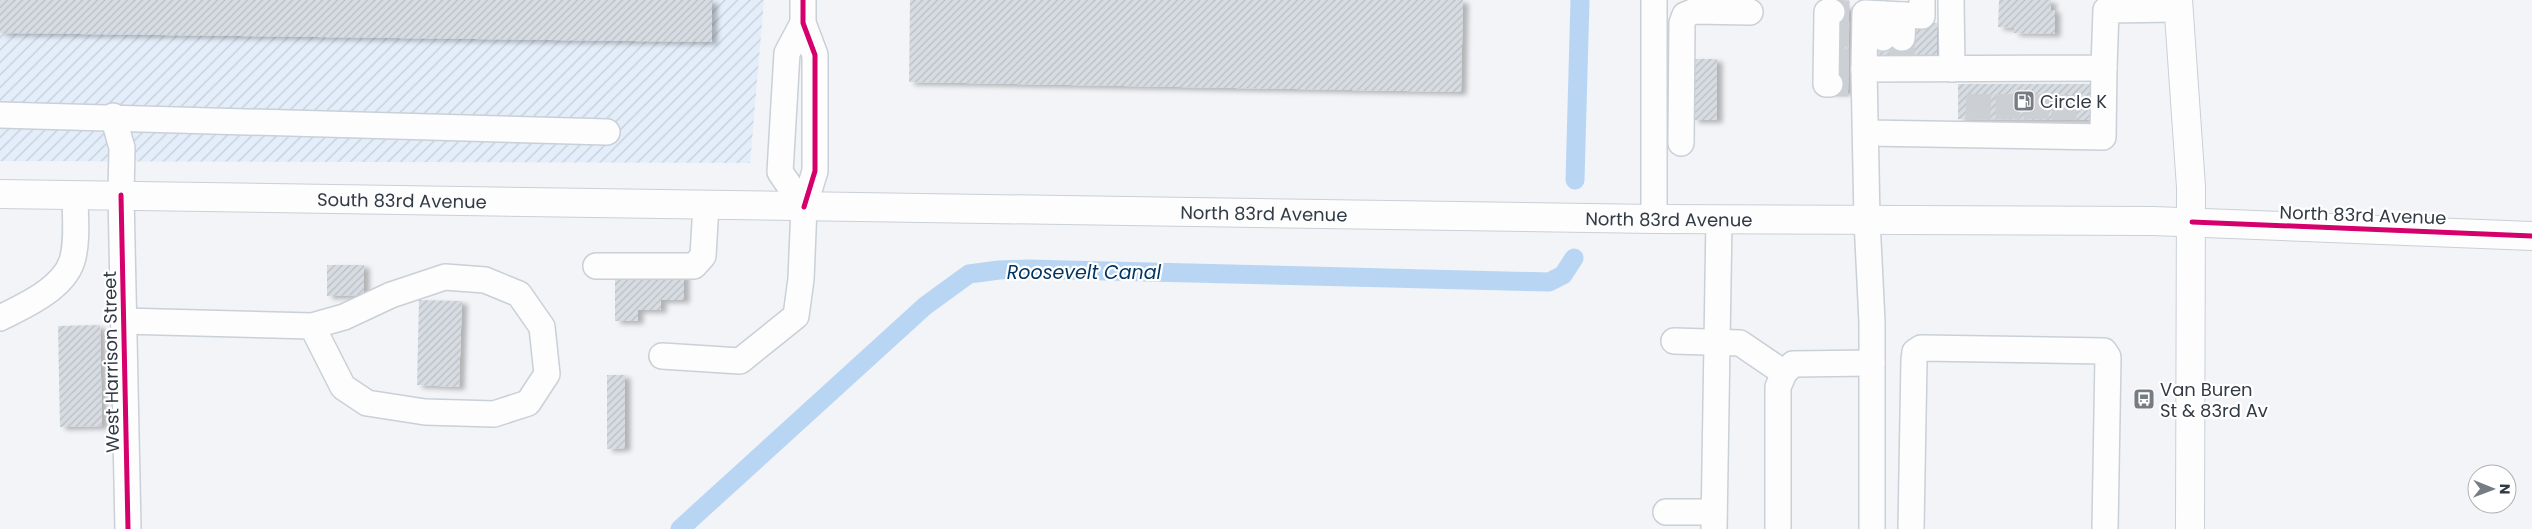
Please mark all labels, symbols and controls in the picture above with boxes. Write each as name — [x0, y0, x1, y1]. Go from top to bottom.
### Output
fuel station icon: Circle K — [2012, 89, 2036, 113]
place label: Circle K — [2040, 89, 2107, 114]
street label: South 83rd Avenue — [317, 186, 487, 214]
street label: North 83rd Avenue — [1180, 199, 1348, 227]
street label: North 83rd Avenue — [2279, 200, 2447, 230]
street label: North 83rd Avenue — [1585, 205, 1752, 232]
water label: Roosevelt Canal — [1007, 259, 1162, 286]
street label: West Harrison Street — [97, 271, 125, 453]
place label: Van Buren St & 83rd Av — [2160, 377, 2268, 423]
bus stop icon: Van Buren St & 83rd Av — [2132, 387, 2156, 411]
north arrow — [2467, 464, 2517, 514]
text: N — [2495, 484, 2515, 495]

